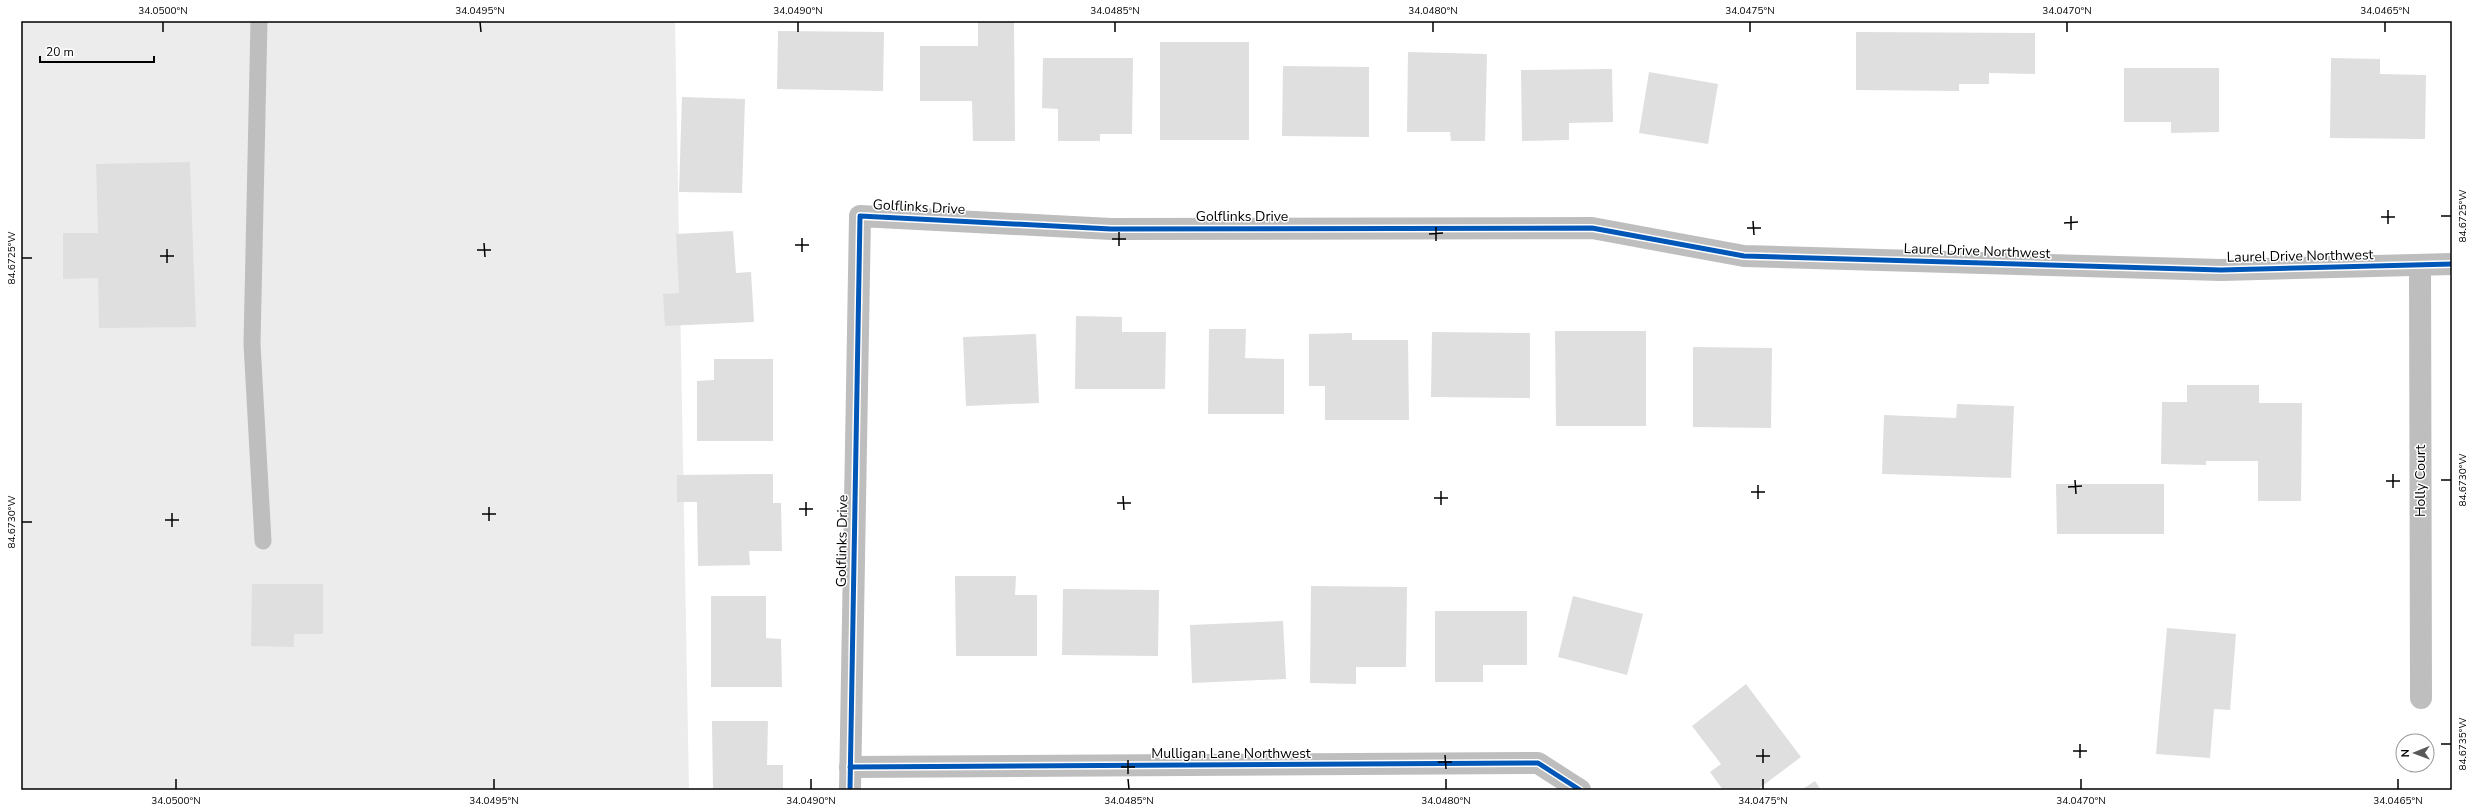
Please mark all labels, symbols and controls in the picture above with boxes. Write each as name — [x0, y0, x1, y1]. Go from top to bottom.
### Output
text: 34.0500°N — [138, 4, 188, 18]
text: 34.0495°N — [455, 4, 505, 18]
text: 34.0490°N — [773, 4, 823, 18]
text: 34.0485°N — [1090, 4, 1140, 18]
text: 34.0480°N — [1408, 4, 1458, 18]
text: 34.0475°N — [1725, 4, 1775, 18]
text: 34.0470°N — [2042, 4, 2092, 18]
text: 34.0465°N — [2360, 4, 2410, 18]
scale bar — [40, 38, 154, 64]
text: 20 m — [46, 44, 74, 60]
text: 84.6725°W — [2456, 189, 2470, 243]
street label: Golflinks Drive — [872, 195, 966, 219]
street label: Golflinks Drive — [1196, 207, 1288, 226]
text: 84.6725°W — [5, 231, 19, 285]
street label: Laurel Drive Northwest — [1903, 239, 2051, 263]
street label: Laurel Drive Northwest — [2226, 245, 2374, 267]
street label: Holly Court — [2411, 445, 2430, 517]
text: 84.6730°W — [2456, 453, 2470, 507]
text: 84.6730°W — [5, 495, 19, 549]
street label: Golflinks Drive — [832, 495, 852, 587]
text: 84.6735°W — [2456, 717, 2470, 771]
north arrow — [2395, 733, 2435, 773]
street label: Mulligan Lane Northwest — [1151, 744, 1311, 763]
text: N — [2398, 749, 2413, 757]
text: 34.0500°N — [151, 794, 201, 808]
text: 34.0495°N — [469, 794, 519, 808]
text: 34.0490°N — [786, 794, 836, 808]
text: 34.0485°N — [1104, 794, 1154, 808]
text: 34.0480°N — [1421, 794, 1471, 808]
text: 34.0475°N — [1738, 794, 1788, 808]
text: 34.0470°N — [2056, 794, 2106, 808]
text: 34.0465°N — [2373, 794, 2423, 808]

